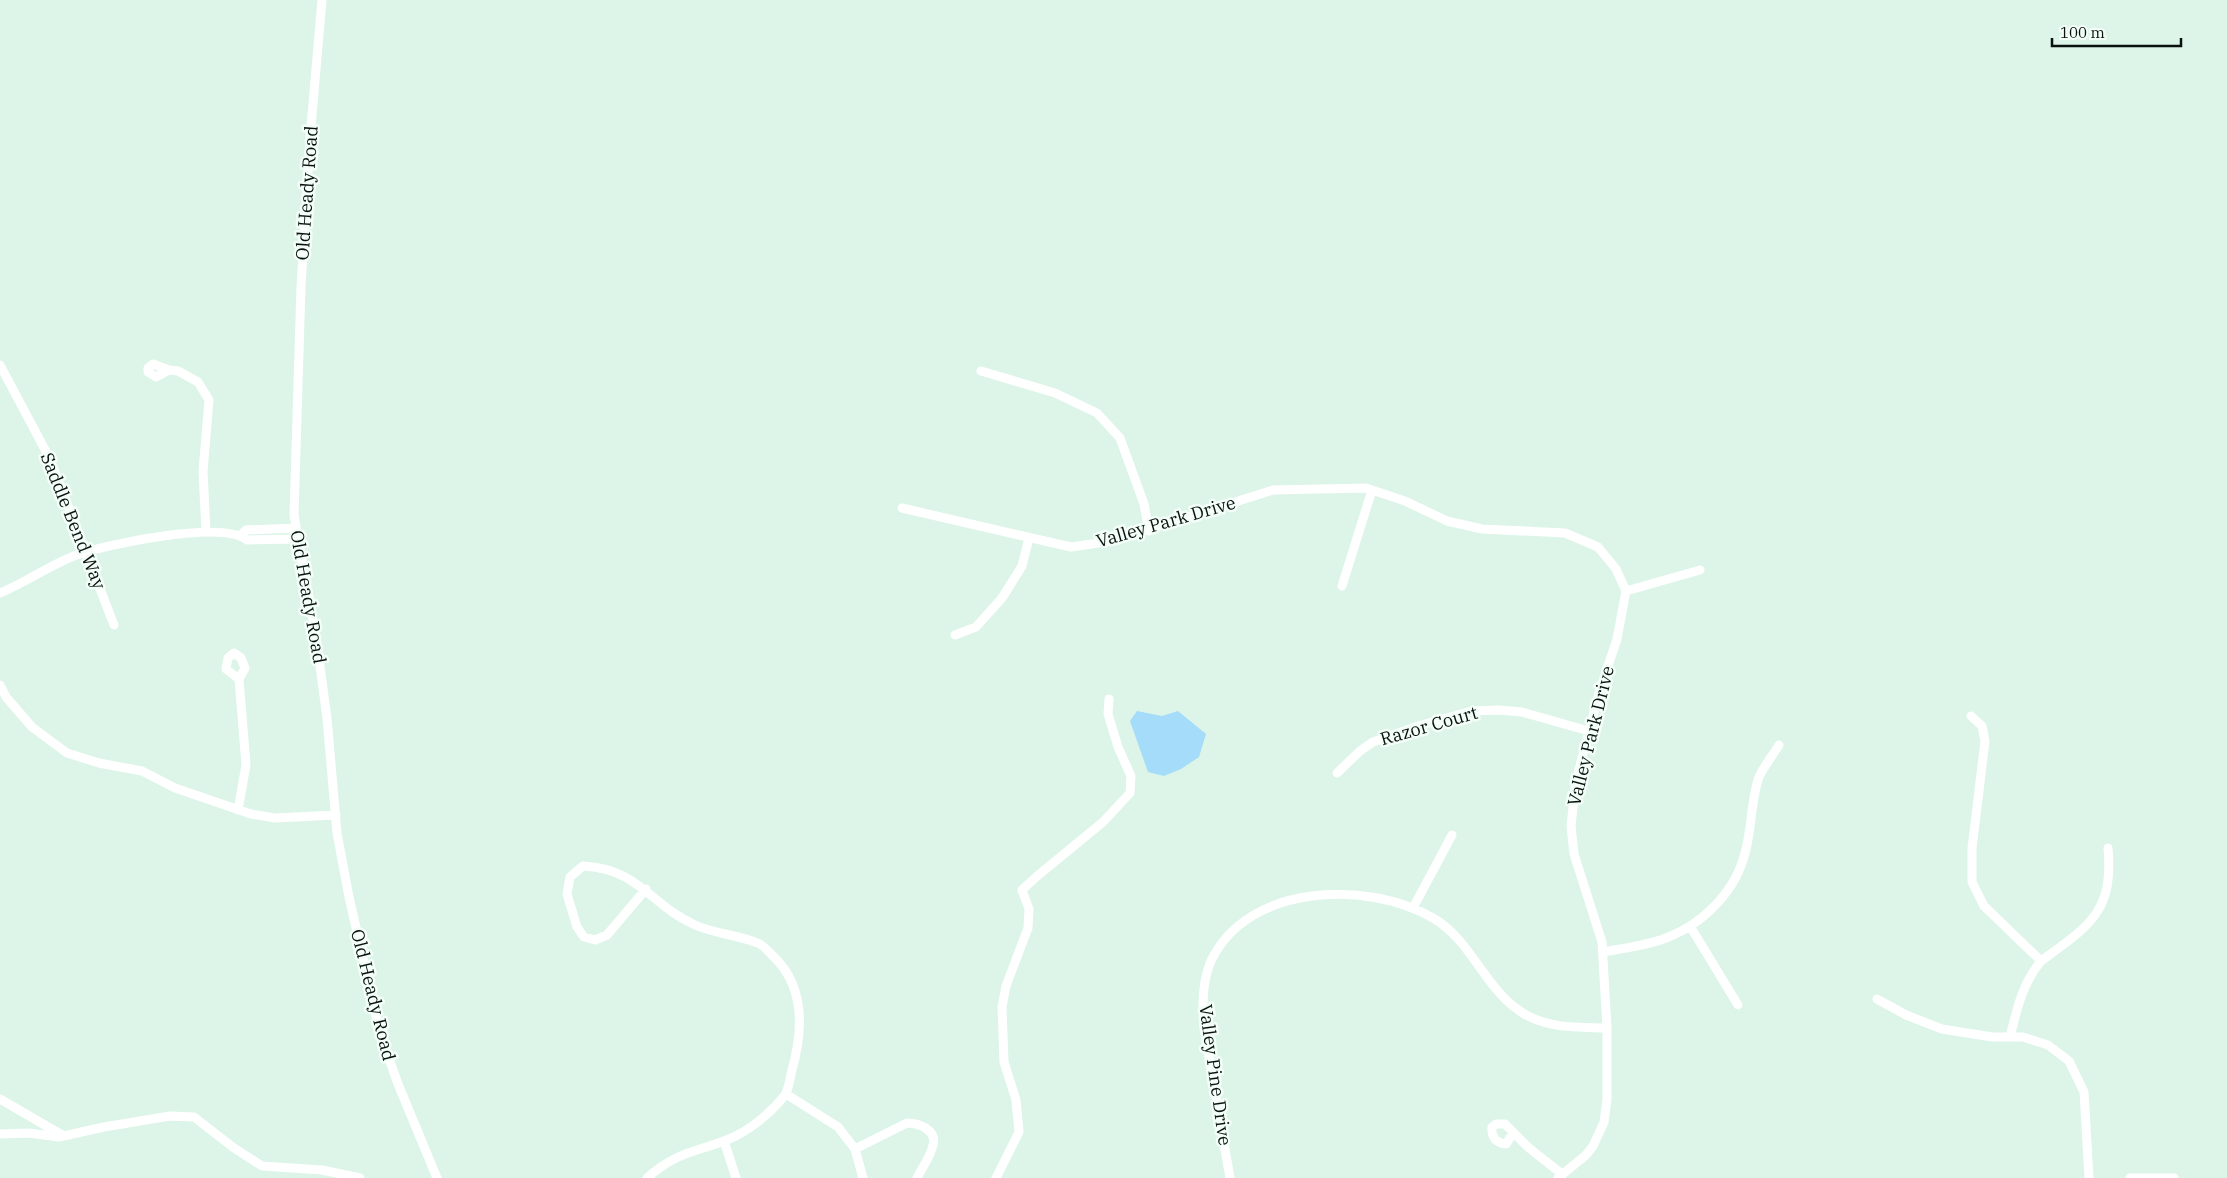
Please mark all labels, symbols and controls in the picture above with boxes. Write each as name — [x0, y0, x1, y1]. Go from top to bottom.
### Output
scale bar — [2052, 15, 2181, 47]
text: 100 m — [2060, 23, 2105, 42]
street label: Old Heady Road — [290, 125, 323, 261]
street label: Saddle Bend Way — [36, 449, 112, 593]
street label: Valley Park Drive — [1094, 491, 1238, 552]
street label: Old Heady Road — [285, 528, 332, 665]
street label: Valley Park Drive — [1562, 663, 1619, 808]
street label: Razor Court — [1377, 701, 1480, 750]
street label: Old Heady Road — [346, 927, 401, 1063]
street label: Valley Pine Drive — [1194, 1003, 1237, 1147]

